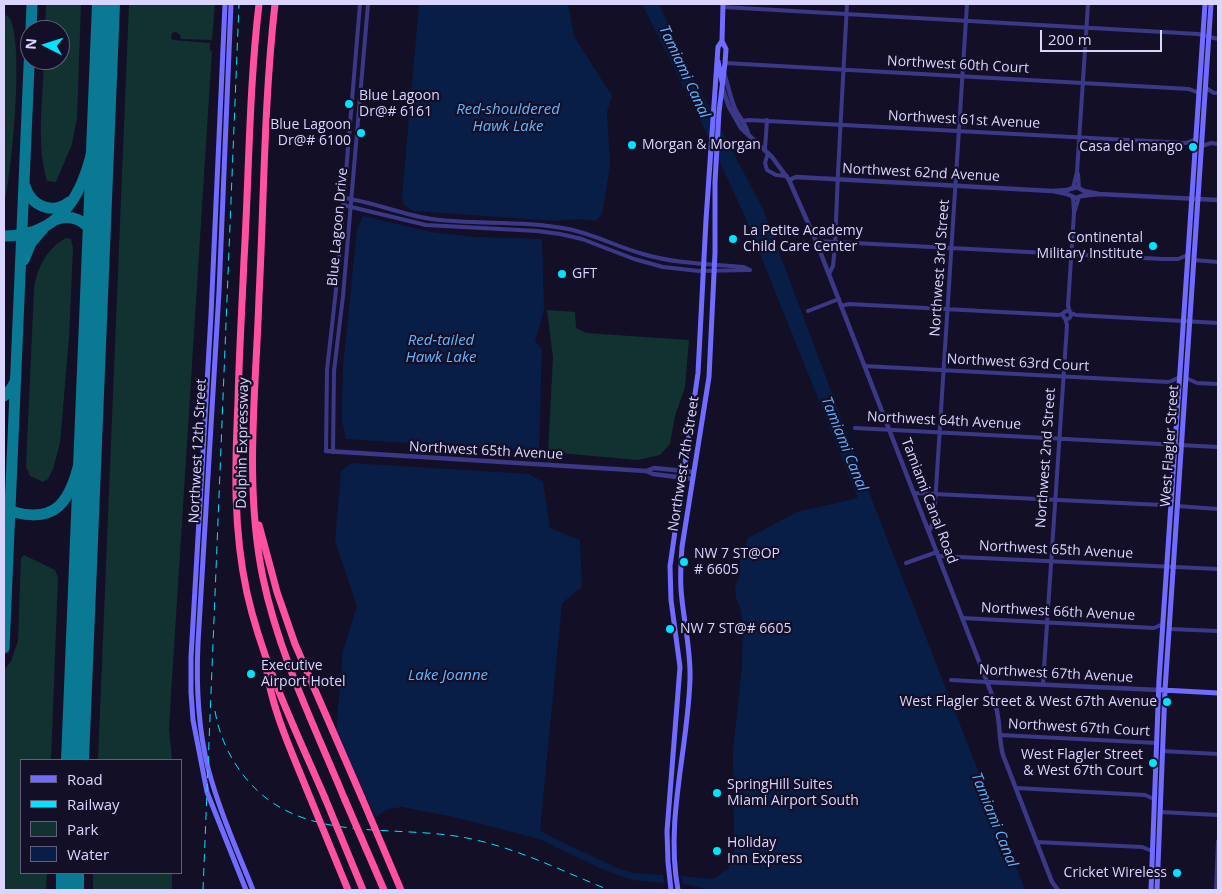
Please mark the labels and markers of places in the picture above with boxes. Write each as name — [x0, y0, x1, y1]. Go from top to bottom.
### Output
place label: Blue Lagoon Dr@# 6161 — [359, 88, 440, 120]
marker: Blue Lagoon Dr@# 6161 — [343, 98, 355, 110]
place label: Blue Lagoon Dr@# 6100 — [270, 117, 351, 150]
marker: Blue Lagoon Dr@# 6100 — [355, 127, 367, 139]
place label: Morgan & Morgan — [642, 137, 761, 153]
marker: Morgan & Morgan — [626, 139, 638, 151]
place label: Casa del mango — [1079, 139, 1183, 155]
marker: Casa del mango — [1187, 141, 1199, 153]
place label: La Petite Academy Child Care Center — [743, 223, 863, 256]
place label: Continental Military Institute — [1037, 230, 1143, 262]
marker: La Petite Academy Child Care Center — [727, 233, 739, 245]
marker: Continental Military Institute — [1147, 240, 1159, 252]
place label: GFT — [572, 266, 597, 282]
marker: GFT — [556, 268, 568, 280]
place label: NW 7 ST@OP # 6605 — [694, 546, 780, 578]
marker: NW 7 ST@OP # 6605 — [678, 556, 690, 568]
place label: NW 7 ST@# 6605 — [680, 621, 791, 637]
marker: NW 7 ST@# 6605 — [664, 623, 676, 635]
place label: Executive Airport Hotel — [261, 658, 346, 690]
marker: Executive Airport Hotel — [245, 668, 257, 680]
place label: West Flagler Street & West 67th Avenue — [899, 694, 1157, 710]
marker: West Flagler Street & West 67th Avenue — [1161, 696, 1173, 708]
place label: West Flagler Street & West 67th Court — [1021, 747, 1143, 780]
marker: West Flagler Street & West 67th Court — [1147, 757, 1159, 769]
place label: SpringHill Suites Miami Airport South — [727, 777, 859, 810]
marker: SpringHill Suites Miami Airport South — [711, 787, 723, 799]
place label: Holiday Inn Express — [727, 835, 802, 868]
marker: Holiday Inn Express — [711, 845, 723, 857]
place label: Cricket Wireless — [1064, 865, 1167, 881]
marker: Cricket Wireless — [1171, 867, 1183, 879]

